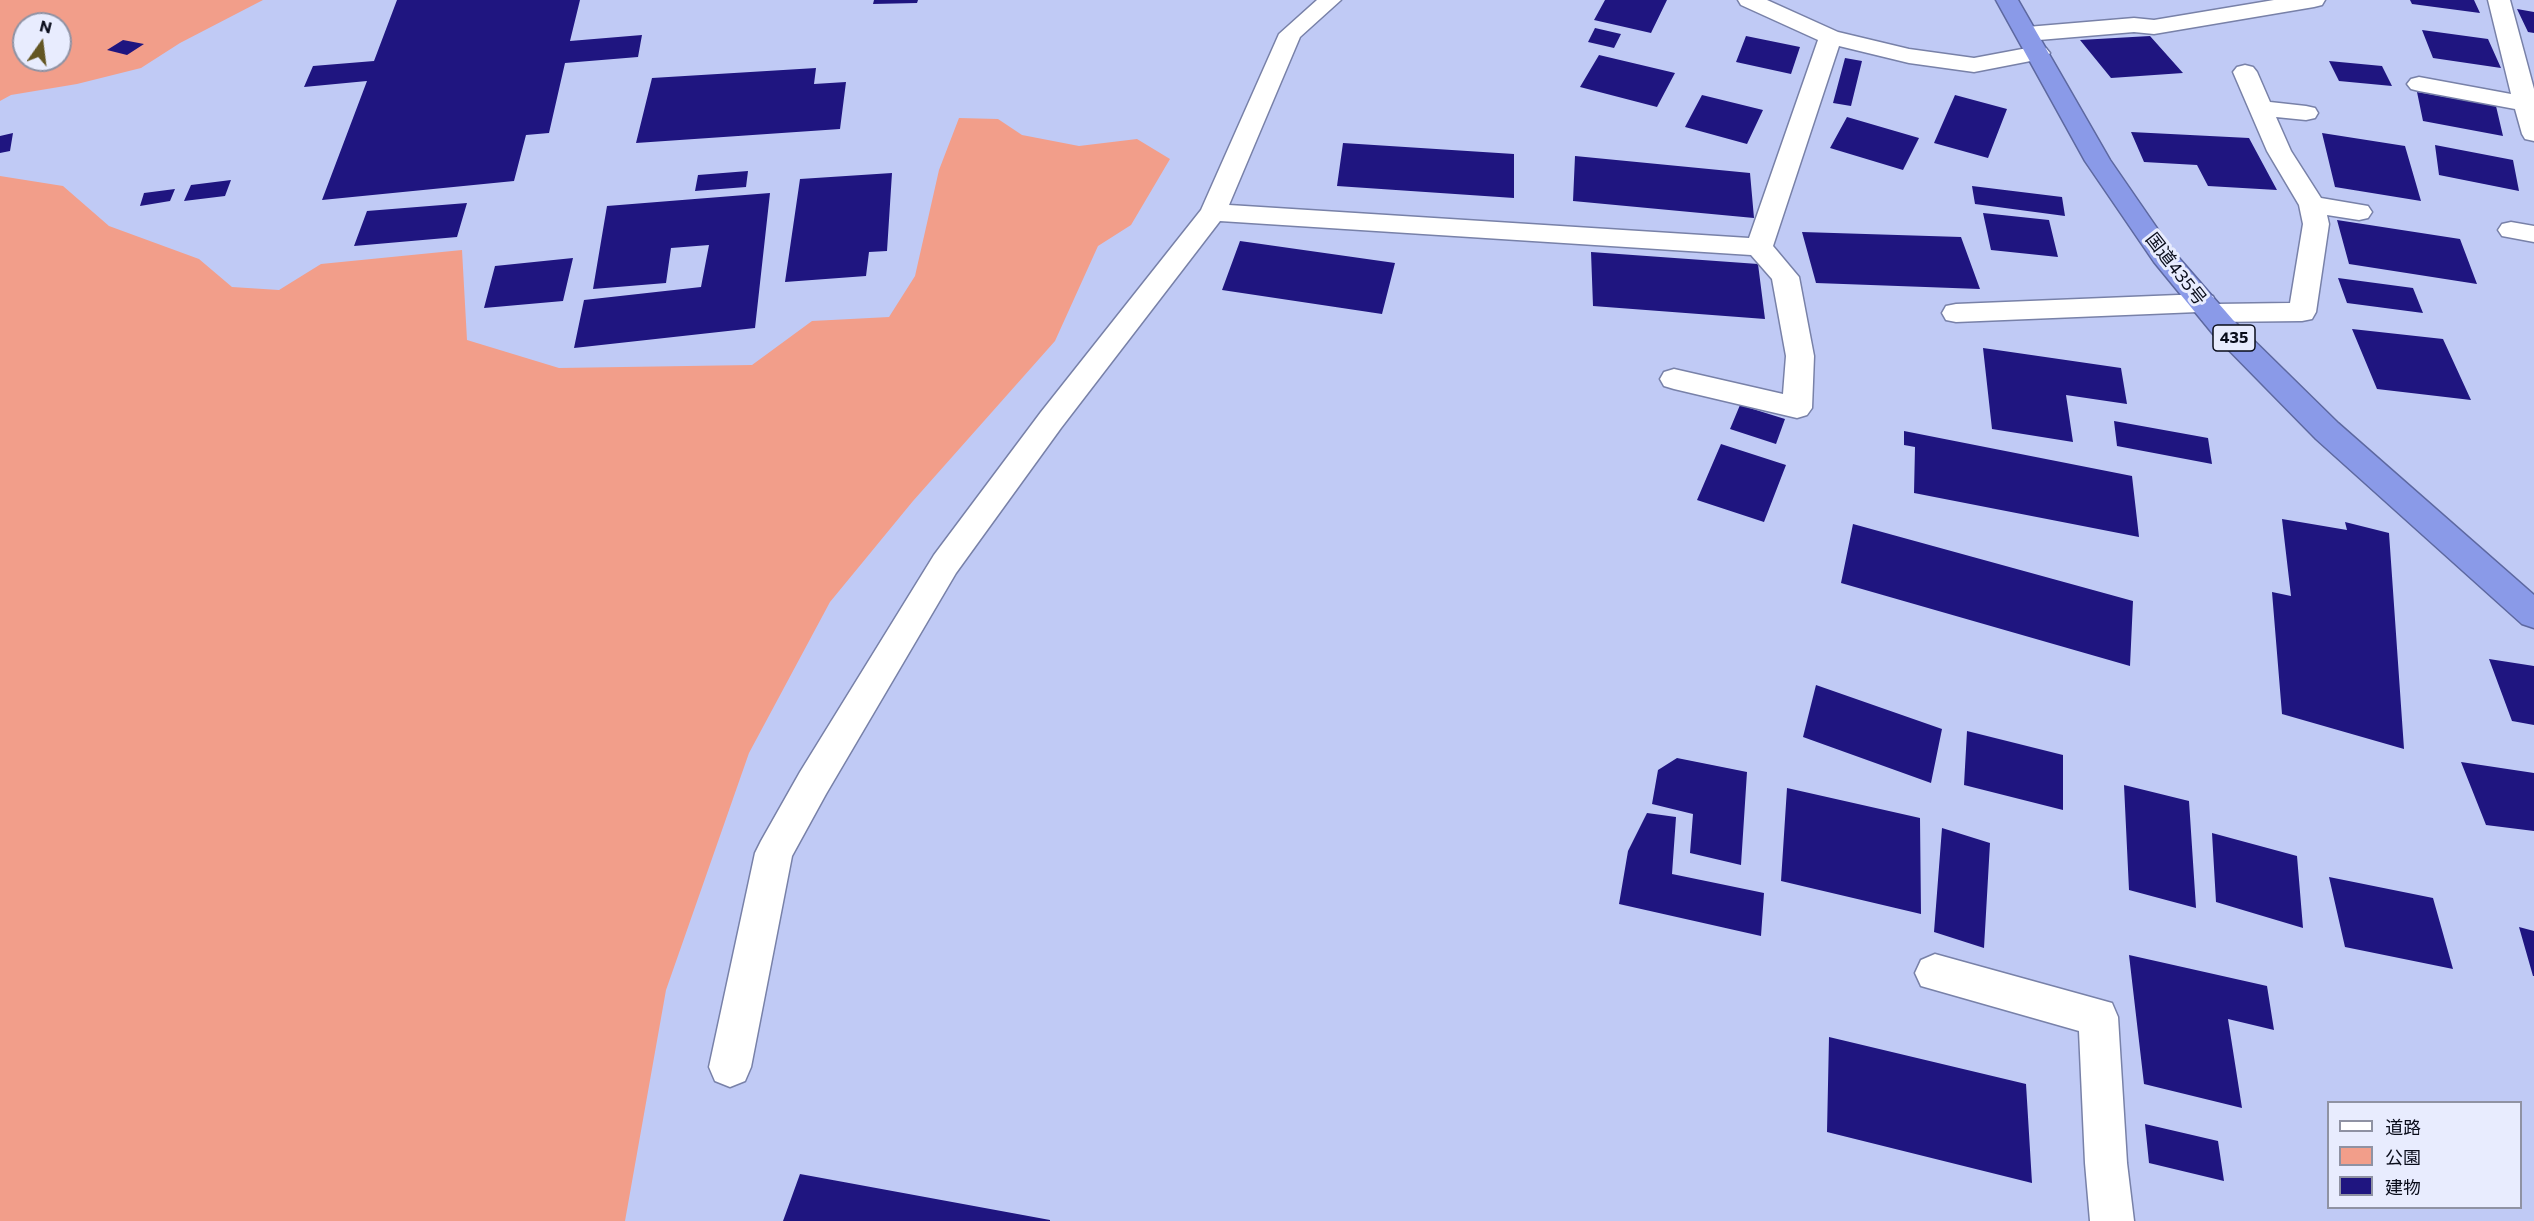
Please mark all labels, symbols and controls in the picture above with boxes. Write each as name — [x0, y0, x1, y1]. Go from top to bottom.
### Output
north arrow — [12, 12, 72, 72]
text: N — [38, 15, 54, 37]
street label: 国道435号 — [2141, 229, 2211, 309]
road number: 435 — [2213, 325, 2255, 351]
legend — [2327, 1101, 2522, 1209]
text: 道路 — [2385, 1116, 2421, 1138]
text: 公園 — [2385, 1146, 2421, 1168]
text: 建物 — [2385, 1176, 2421, 1198]

